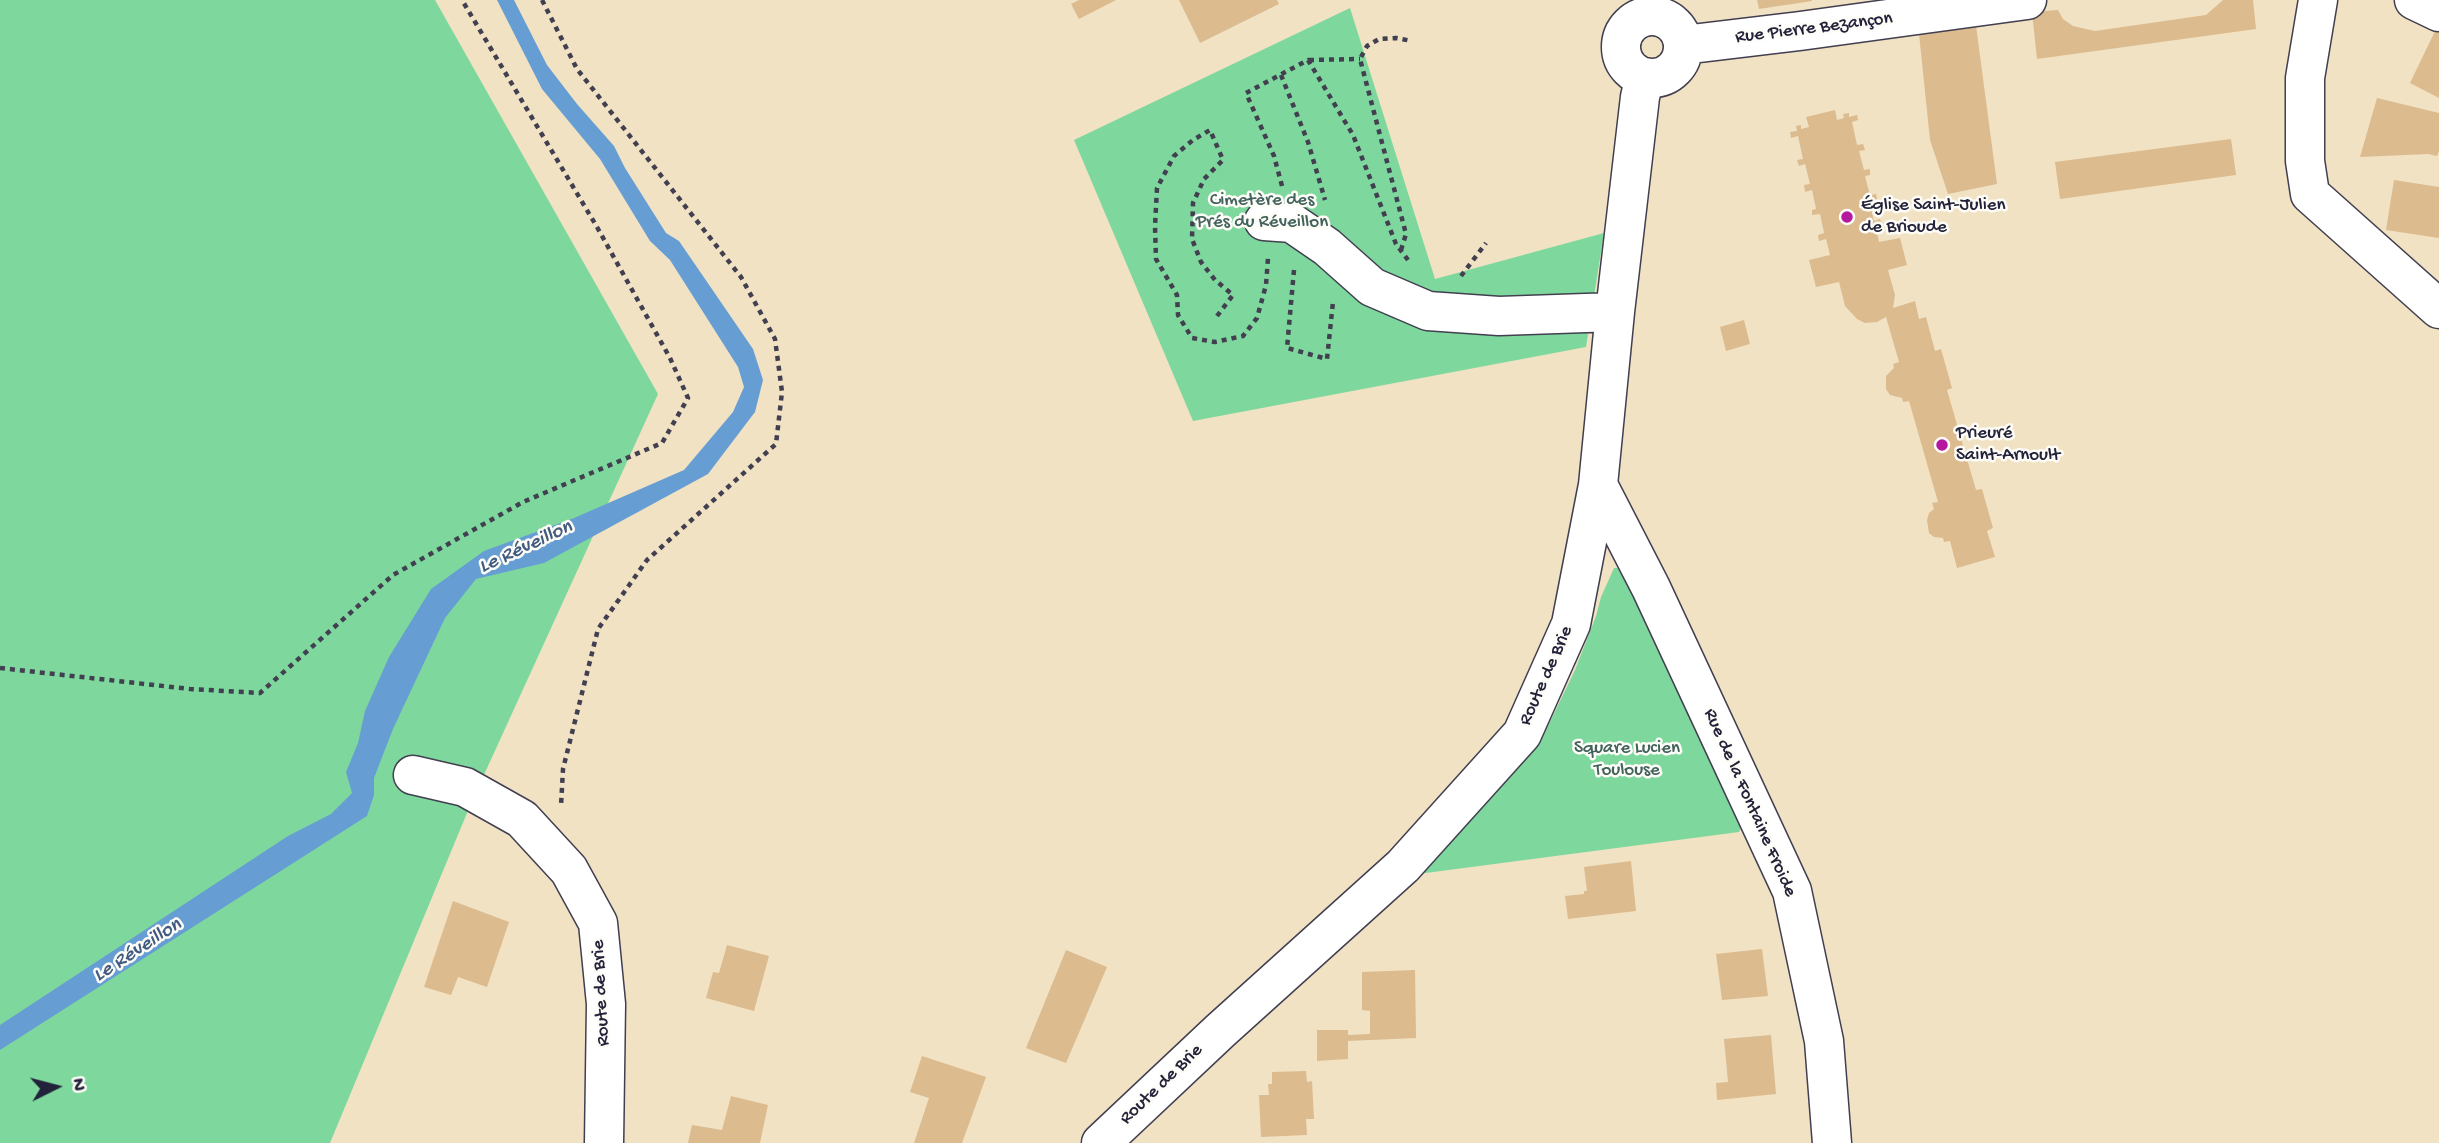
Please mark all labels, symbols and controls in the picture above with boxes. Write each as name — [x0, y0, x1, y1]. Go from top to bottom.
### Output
street label: Rue Pierre Bezançon — [1734, 8, 1894, 50]
park label: Cimetère des Prés du Réveillon — [1196, 190, 1328, 234]
place label: Église Saint-Julien de Brioude — [1861, 195, 2006, 239]
marker: Église Saint-Julien de Brioude — [1839, 209, 1855, 225]
place label: Prieuré Saint-Arnoult — [1956, 423, 2060, 467]
marker: Prieuré Saint-Arnoult — [1934, 437, 1950, 453]
water label: Le Réveillon — [475, 515, 577, 581]
street label: Route de Brie — [1515, 623, 1579, 729]
street label: Rue de la Fontaine Froide — [1697, 705, 1801, 901]
park label: Square Lucien Toulouse — [1574, 738, 1680, 782]
water label: Le Réveillon — [89, 913, 187, 989]
street label: Route de Brie — [588, 939, 616, 1047]
street label: Route de Brie — [1116, 1040, 1208, 1130]
north arrow — [21, 1052, 91, 1122]
text: N — [65, 1077, 89, 1092]

